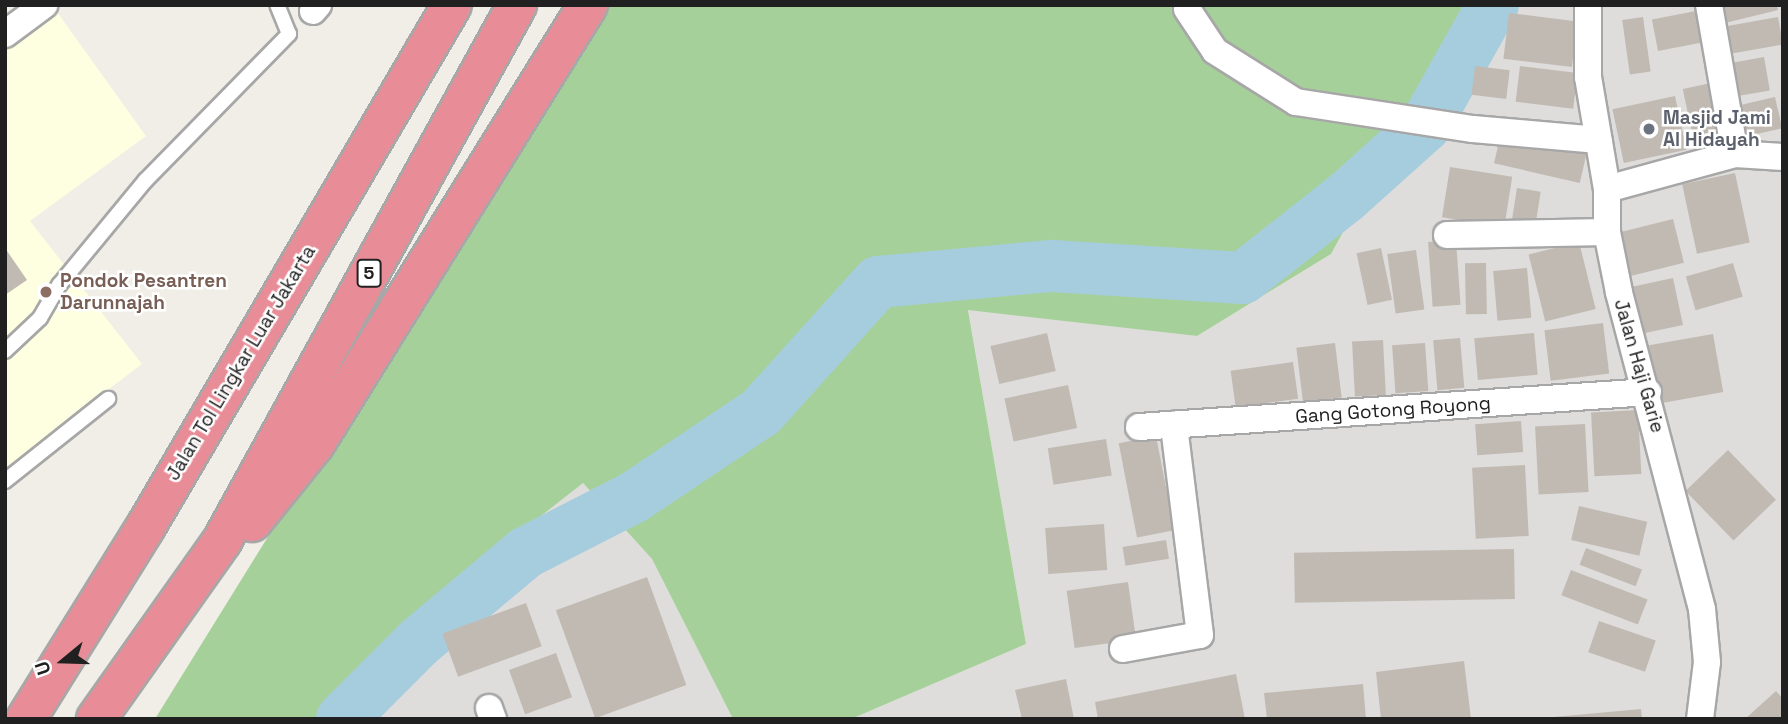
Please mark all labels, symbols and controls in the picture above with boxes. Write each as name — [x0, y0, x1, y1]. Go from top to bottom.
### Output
place label: Masjid Jami Al Hidayah — [1663, 107, 1771, 151]
marker: Masjid Jami Al Hidayah — [1641, 121, 1657, 137]
street label: Jalan Tol Lingkar Luar Jakarta — [162, 241, 320, 485]
road number: 5 — [355, 258, 383, 288]
place label: Pondok Pesantren Darunnajah — [60, 270, 227, 314]
marker: Pondok Pesantren Darunnajah — [38, 284, 54, 300]
street label: Jalan Haji Garie — [1609, 297, 1669, 435]
street label: Gang Gotong Royong — [1294, 392, 1492, 428]
north arrow — [28, 626, 98, 696]
text: U — [29, 658, 57, 678]

